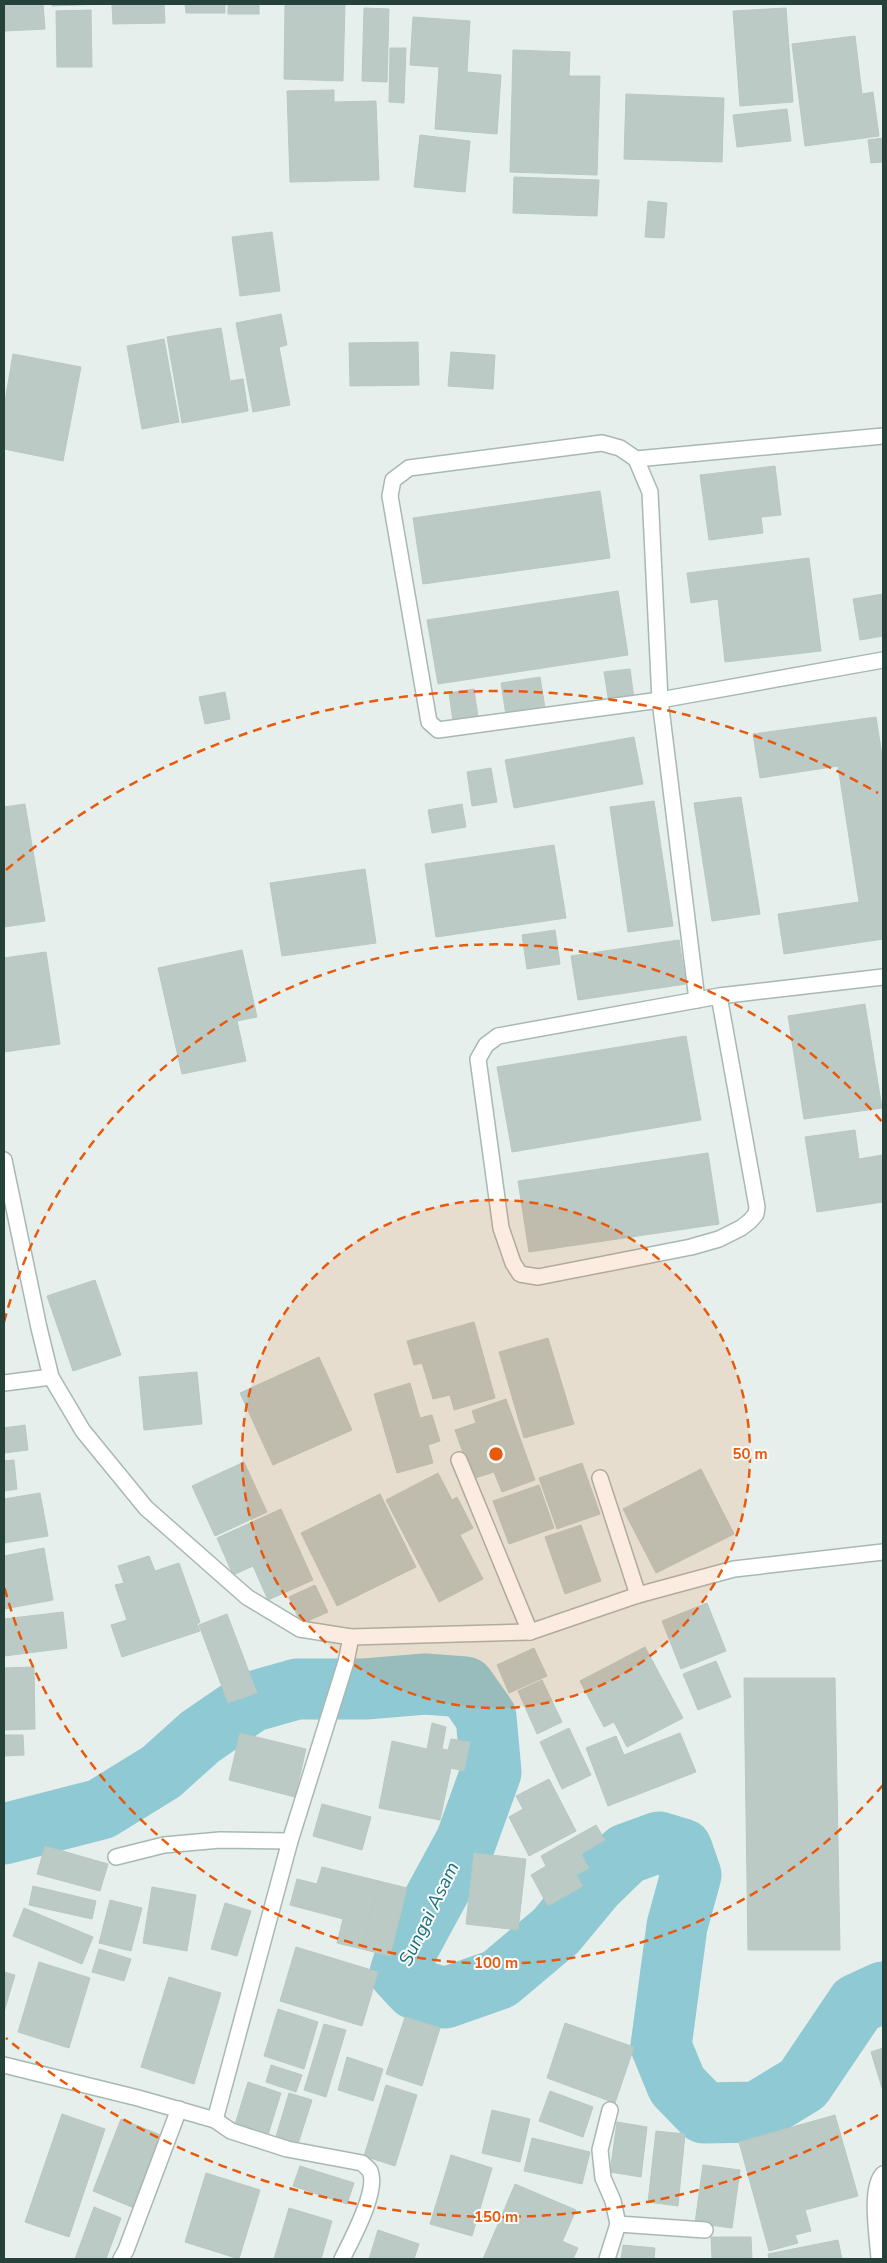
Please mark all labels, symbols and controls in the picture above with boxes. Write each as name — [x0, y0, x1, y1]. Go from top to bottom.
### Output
text: 50 m — [732, 1444, 768, 1464]
centre of rings — [487, 1445, 505, 1463]
water label: Sungai Asam — [393, 1858, 465, 1970]
text: 100 m — [474, 1953, 518, 1973]
text: 150 m — [474, 2207, 518, 2227]

